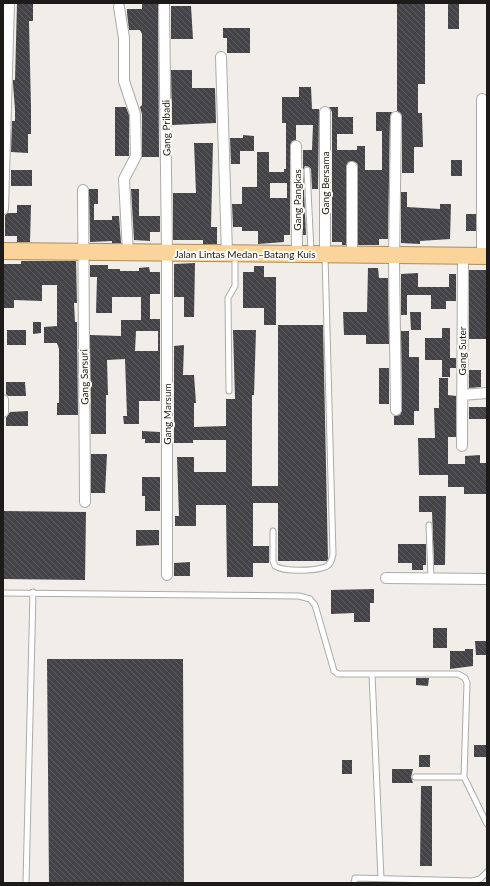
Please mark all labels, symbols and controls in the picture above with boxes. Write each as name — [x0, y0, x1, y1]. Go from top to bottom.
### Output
street label: Gang Pribadi — [160, 100, 172, 156]
street label: Gang Bersama — [319, 151, 331, 215]
street label: Gang Pangkas — [291, 169, 303, 231]
street label: Jalan Lintas Medan–Batang Kuis — [174, 248, 316, 260]
street label: Gang Suter — [456, 326, 468, 375]
street label: Gang Sarsuri — [78, 349, 90, 405]
street label: Gang Marsum — [161, 383, 173, 445]

